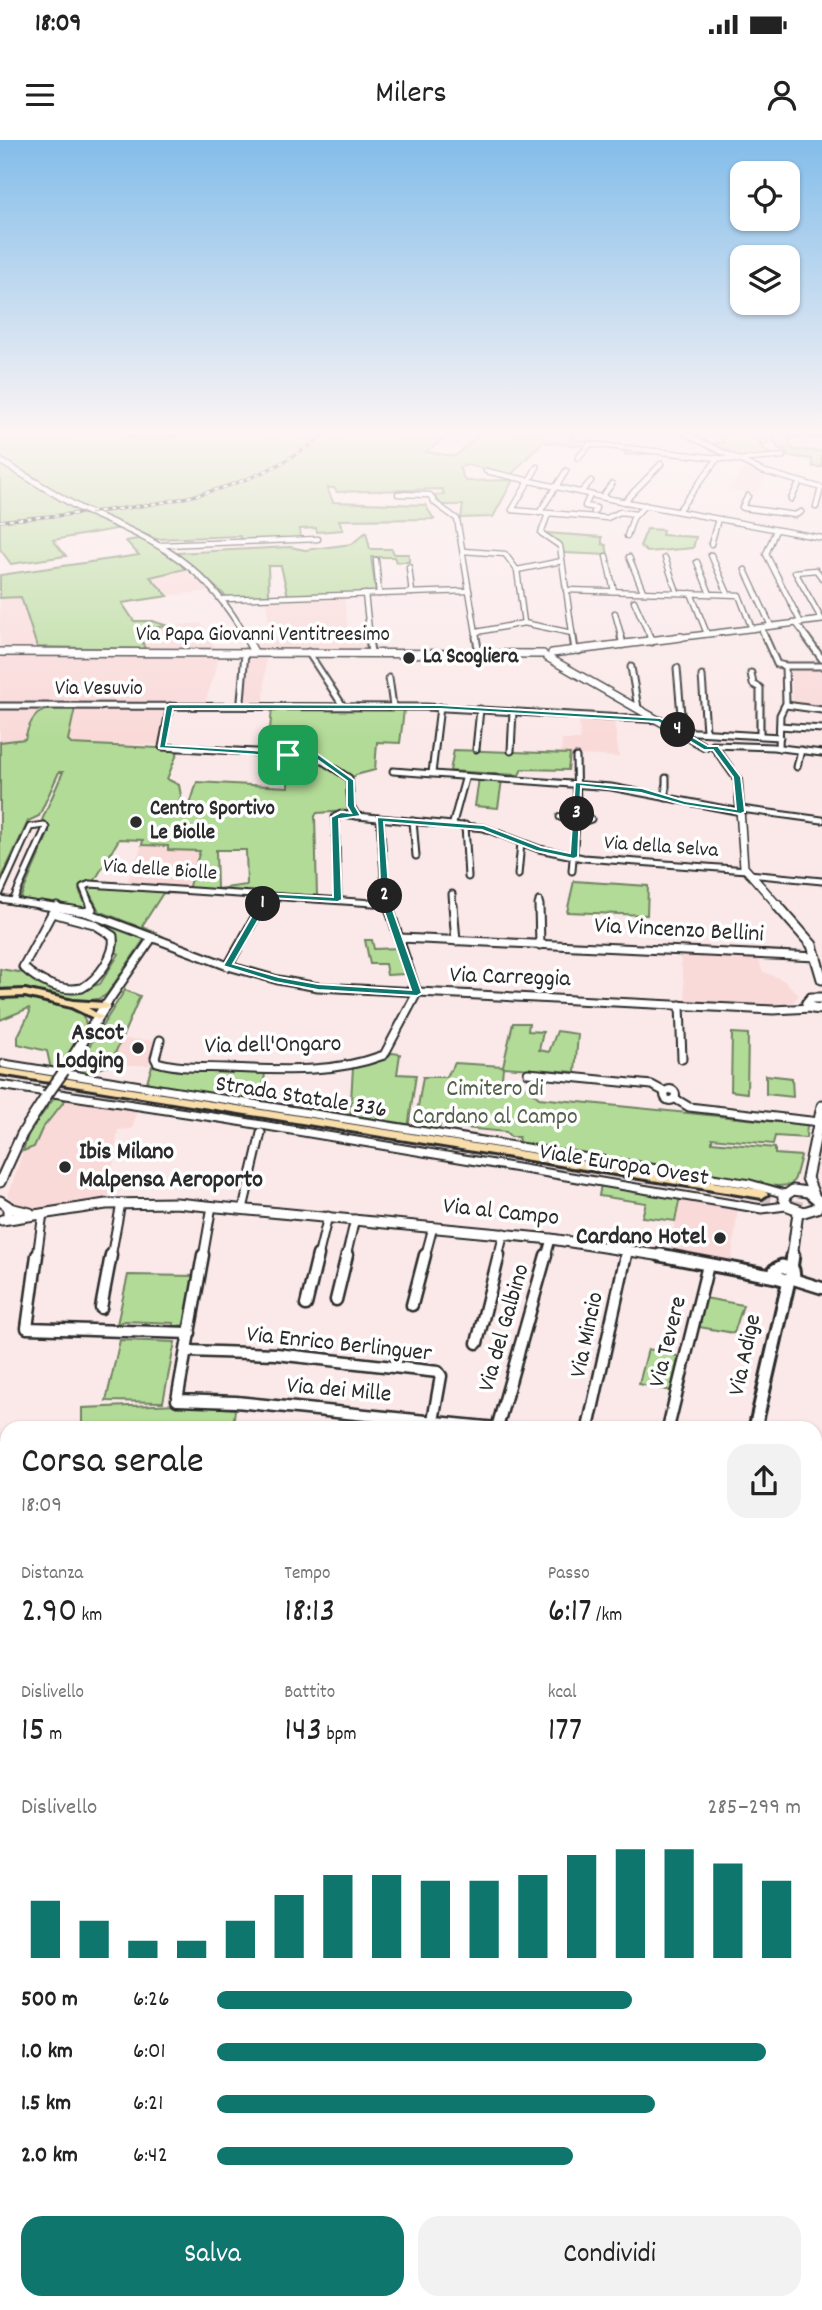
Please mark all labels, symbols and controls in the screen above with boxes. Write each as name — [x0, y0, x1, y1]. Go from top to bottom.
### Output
text: 18:09 — [35, 6, 82, 43]
text: Milers — [375, 72, 447, 118]
icon: menu — [21, 76, 59, 114]
icon: person — [763, 76, 801, 114]
map controls — [730, 161, 800, 315]
button: locate — [730, 161, 800, 231]
button: layers — [730, 245, 800, 315]
street label: Via Papa Giovanni Ventitreesimo — [136, 621, 390, 651]
place label: La Scogliera — [423, 643, 519, 673]
marker: La Scogliera — [401, 650, 417, 666]
street label: Via Vesuvio — [55, 675, 143, 705]
pin: 4 — [660, 712, 696, 748]
text: 4 — [674, 716, 681, 743]
pin — [258, 725, 318, 785]
icon: arrive — [269, 736, 307, 774]
place label: Centro Sportivo Le Biolle — [150, 795, 275, 849]
pin: 3 — [560, 796, 594, 832]
text: 3 — [572, 800, 581, 827]
marker: Centro Sportivo Le Biolle — [128, 814, 144, 830]
street label: Via della Selva — [603, 829, 720, 867]
street label: Via delle Biolle — [102, 852, 218, 890]
pin: 2 — [368, 878, 402, 914]
text: 2 — [380, 882, 389, 909]
pin: 1 — [246, 886, 280, 922]
text: 1 — [260, 890, 265, 917]
street label: Via Vincenzo Bellini — [593, 910, 765, 952]
street label: Via Carreggia — [449, 959, 572, 997]
place label: Ascot Lodging — [56, 1017, 124, 1079]
street label: Via dell'Ongaro — [204, 1028, 342, 1064]
marker: Ascot Lodging — [130, 1040, 146, 1056]
street label: Strada Statale 336 — [213, 1068, 389, 1128]
park label: Cimitero di Cardano al Campo — [412, 1073, 578, 1135]
place label: Ibis Milano Malpensa Aeroporto — [79, 1136, 263, 1198]
street label: Viale Europa Ovest — [537, 1136, 711, 1196]
marker: Ibis Milano Malpensa Aeroporto — [57, 1159, 73, 1175]
street label: Via al Campo — [441, 1190, 561, 1236]
place label: Cardano Hotel — [576, 1221, 706, 1255]
marker: Cardano Hotel — [712, 1230, 728, 1246]
street label: Via del Galbino — [471, 1260, 539, 1396]
street label: Via Mincio — [562, 1289, 614, 1381]
street label: Via Tevere — [641, 1293, 697, 1391]
street label: Via Adige — [721, 1311, 771, 1399]
street label: Via Enrico Berlinguer — [245, 1318, 433, 1372]
street label: Via dei Mille — [285, 1369, 393, 1413]
text: Corsa serale — [21, 1436, 204, 1491]
button: share — [727, 1444, 801, 1518]
text: 18:09 — [21, 1490, 62, 1523]
text: Distanza — [21, 1561, 83, 1588]
text: Tempo — [284, 1561, 331, 1588]
text: Passo — [548, 1561, 590, 1588]
text: 2.90 — [21, 1588, 77, 1638]
text: 18:13 — [284, 1588, 335, 1638]
text: 6:17 — [548, 1588, 592, 1638]
text: km — [77, 1603, 102, 1630]
text: /km — [592, 1603, 622, 1630]
text: Dislivello — [21, 1680, 84, 1707]
text: Battito — [284, 1680, 335, 1707]
text: kcal — [548, 1680, 577, 1707]
text: 15 — [21, 1707, 45, 1757]
text: 143 — [284, 1707, 322, 1757]
text: 177 — [548, 1707, 582, 1757]
text: m — [45, 1722, 62, 1749]
text: bpm — [322, 1722, 356, 1749]
text: Dislivello — [21, 1792, 97, 1825]
text: 285–299 m — [707, 1792, 801, 1825]
text: 500 m — [21, 1984, 78, 2017]
text: 6:26 — [133, 1984, 169, 2017]
text: 1.0 km — [21, 2036, 73, 2069]
text: 6:01 — [133, 2036, 166, 2069]
text: 1.5 km — [21, 2088, 71, 2121]
text: 6:21 — [133, 2088, 163, 2121]
text: 2.0 km — [21, 2140, 78, 2173]
text: 6:42 — [133, 2140, 168, 2173]
button: Salva — [21, 2216, 404, 2296]
button: Condividi — [418, 2216, 801, 2296]

